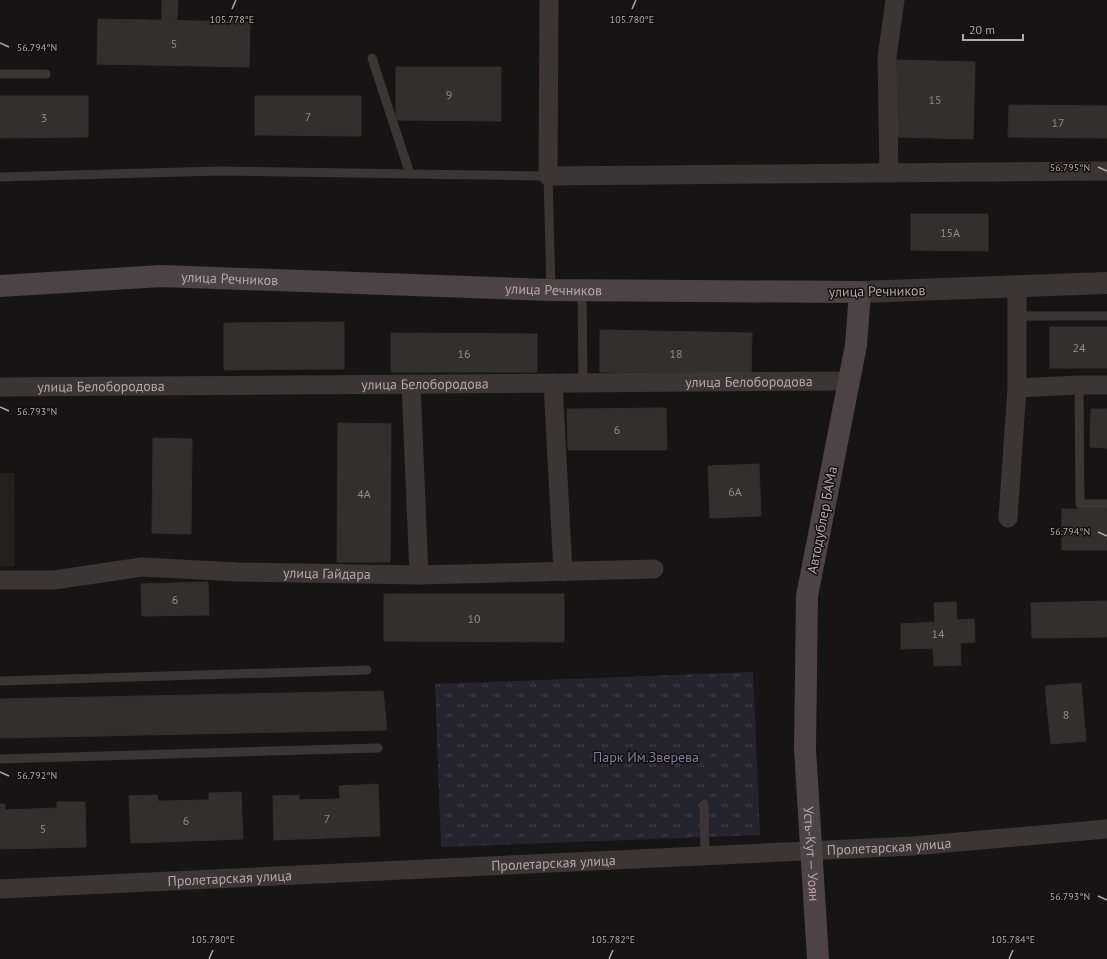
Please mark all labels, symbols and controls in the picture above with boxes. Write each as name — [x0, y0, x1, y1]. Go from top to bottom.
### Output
text: 105.778°E — [210, 13, 254, 26]
text: 105.780°E — [610, 13, 654, 26]
scale bar — [963, 16, 1023, 42]
text: 20 m — [969, 22, 995, 37]
house number: 5 — [171, 36, 177, 51]
text: 56.794°N — [17, 41, 57, 54]
house number: 9 — [446, 87, 452, 102]
house number: 15 — [928, 92, 942, 107]
house number: 7 — [305, 109, 311, 124]
house number: 3 — [41, 110, 47, 125]
house number: 17 — [1051, 115, 1065, 130]
text: 56.795°N — [1050, 161, 1090, 174]
house number: 15А — [940, 225, 960, 240]
street label: улица Речников — [181, 268, 278, 289]
street label: улица Речников — [505, 279, 602, 299]
street label: улица Речников — [828, 281, 926, 301]
house number: 24 — [1072, 340, 1086, 355]
house number: 16 — [457, 346, 471, 361]
house number: 18 — [669, 346, 683, 361]
street label: улица Белобородова — [685, 372, 813, 391]
street label: улица Белобородова — [361, 375, 489, 393]
street label: улица Белобородова — [37, 377, 165, 396]
text: 56.793°N — [17, 405, 57, 418]
house number: 6 — [614, 422, 620, 437]
street label: Автодублер БАМа — [803, 465, 841, 575]
house number: 6А — [728, 484, 742, 499]
house number: 4А — [357, 486, 371, 501]
text: 56.794°N — [1050, 525, 1090, 538]
street label: улица Гайдара — [283, 564, 371, 583]
house number: 6 — [172, 592, 178, 607]
house number: 10 — [467, 611, 481, 626]
house number: 14 — [931, 626, 945, 641]
house number: 8 — [1063, 707, 1069, 722]
park label: Парк Им.Зверева — [593, 748, 699, 766]
text: 56.792°N — [17, 769, 57, 782]
street label: Усть-Кут — Уоян — [800, 806, 823, 902]
house number: 7 — [324, 811, 330, 826]
house number: 6 — [183, 813, 189, 828]
house number: 5 — [40, 821, 46, 836]
street label: Пролетарская улица — [826, 834, 952, 859]
street label: Пролетарская улица — [491, 851, 616, 875]
street label: Пролетарская улица — [167, 866, 292, 890]
text: 56.793°N — [1050, 890, 1090, 903]
text: 105.780°E — [191, 933, 235, 946]
text: 105.782°E — [591, 933, 635, 946]
text: 105.784°E — [991, 933, 1035, 946]

